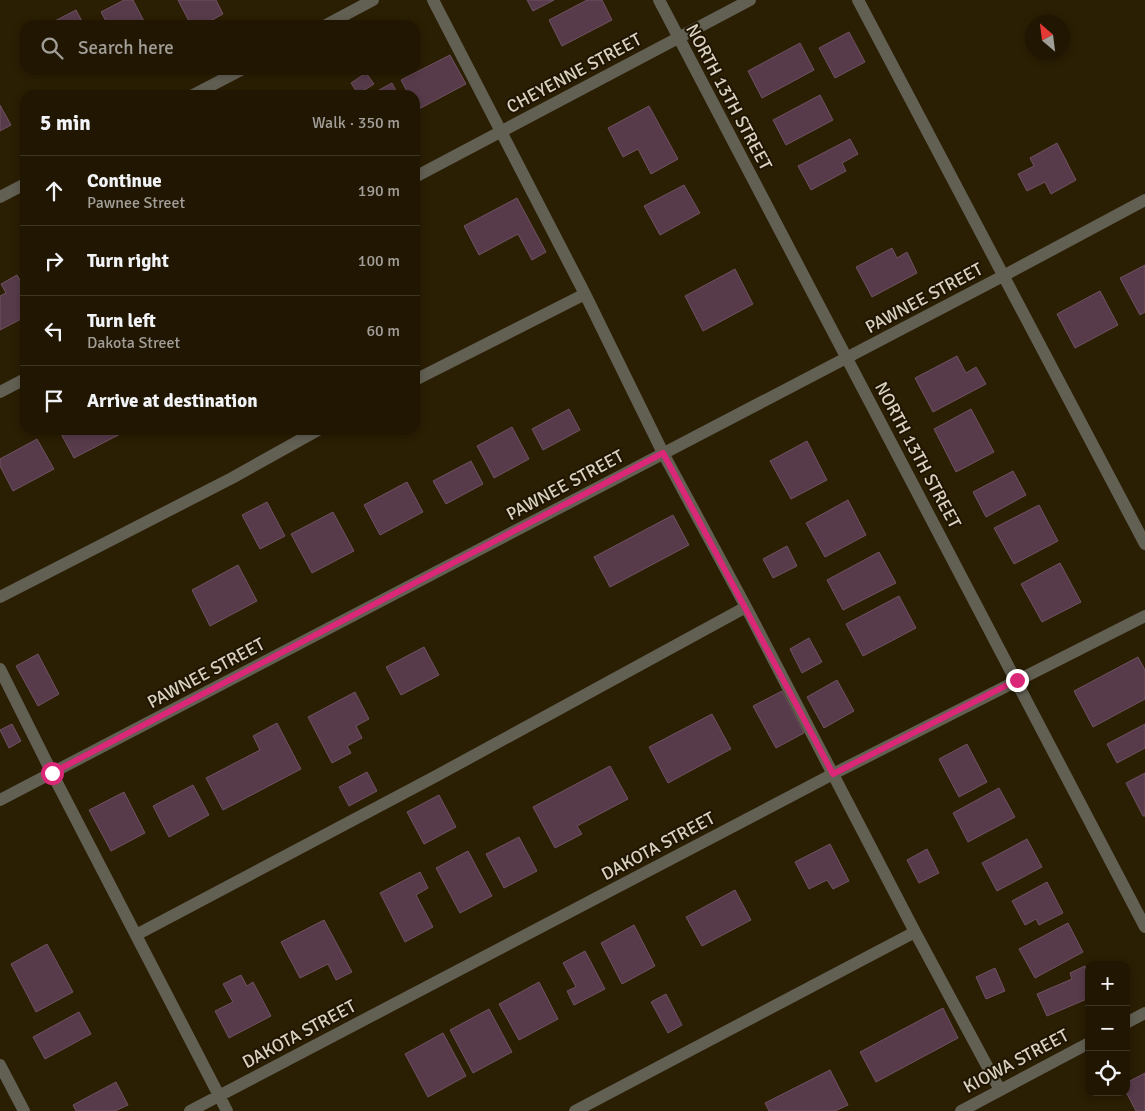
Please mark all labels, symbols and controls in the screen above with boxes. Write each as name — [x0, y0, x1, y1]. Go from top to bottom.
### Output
north arrow — [1025, 15, 1070, 60]
search box — [20, 20, 420, 75]
street label: NORTH 13TH STREET — [681, 20, 777, 174]
street label: CHEYENNE STREET — [503, 28, 645, 118]
icon: search — [38, 34, 66, 62]
text: Search here — [78, 36, 174, 60]
text: 5 min — [40, 110, 91, 136]
text: Walk · 350 m — [312, 113, 400, 133]
text: Continue — [87, 169, 162, 193]
icon: ahead — [40, 177, 68, 205]
text: 190 m — [358, 181, 400, 201]
text: Pawnee Street — [87, 193, 185, 213]
icon: right — [40, 247, 68, 275]
text: Turn right — [87, 249, 169, 273]
text: 100 m — [358, 251, 400, 271]
street label: PAWNEE STREET — [861, 258, 987, 338]
text: Turn left — [87, 309, 156, 333]
icon: left — [40, 317, 68, 345]
text: 60 m — [366, 321, 400, 341]
text: Dakota Street — [87, 333, 180, 353]
street label: NORTH 13TH STREET — [870, 378, 966, 532]
icon: arrive — [40, 387, 68, 415]
text: Arrive at destination — [87, 389, 258, 413]
street label: PAWNEE STREET — [502, 445, 628, 525]
street label: PAWNEE STREET — [143, 633, 269, 713]
route end — [1006, 669, 1029, 692]
route start — [41, 762, 64, 785]
street label: DAKOTA STREET — [597, 807, 719, 885]
map controls — [1085, 961, 1130, 1096]
button: + — [1085, 961, 1130, 1006]
street label: DAKOTA STREET — [238, 995, 360, 1073]
button: − — [1085, 1006, 1130, 1051]
street label: KIOWA STREET — [960, 1024, 1072, 1098]
button: locate — [1085, 1051, 1130, 1096]

